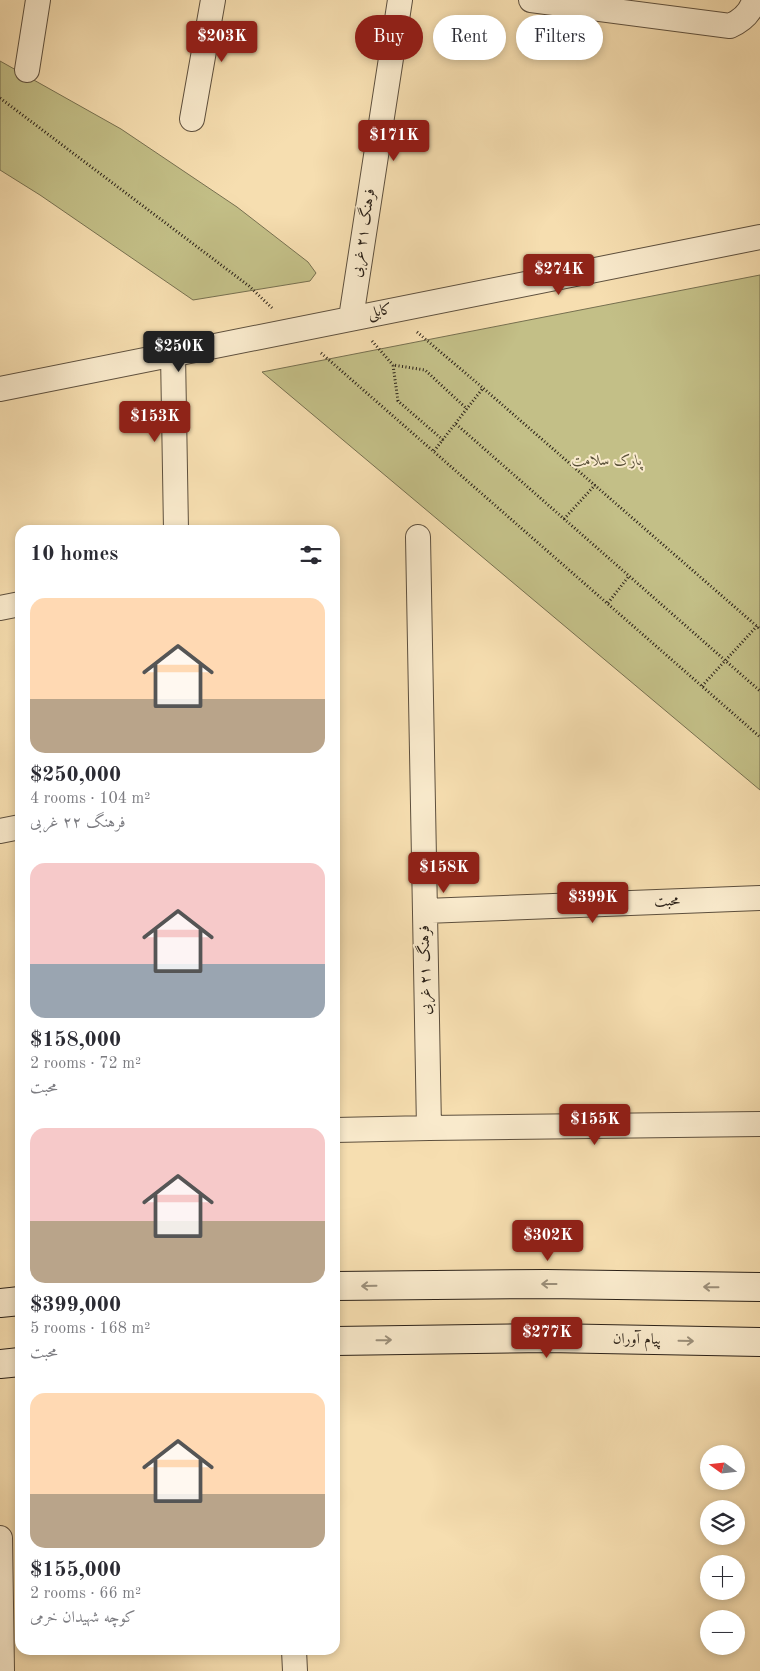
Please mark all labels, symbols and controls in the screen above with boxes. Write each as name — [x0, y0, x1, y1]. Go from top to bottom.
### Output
chip: Buy — [355, 15, 423, 60]
chip: Rent — [433, 15, 506, 60]
chip: Filters — [516, 15, 603, 60]
pin: $203K — [187, 20, 257, 63]
text: $203K — [197, 29, 247, 45]
pin: $171K — [359, 120, 429, 162]
text: $171K — [369, 128, 419, 144]
street label: فرهنگ ۲۱ غربی — [346, 187, 380, 279]
pin: $274K — [524, 254, 594, 296]
text: $274K — [534, 262, 584, 278]
street label: کابلی — [366, 301, 394, 324]
pin: $250K — [144, 330, 214, 373]
text: $250K — [154, 339, 204, 355]
pin: $153K — [120, 400, 190, 443]
text: $153K — [130, 409, 180, 425]
park label: پارک سلامت — [572, 453, 643, 471]
icon: filters — [297, 541, 325, 569]
text: 10 homes — [30, 544, 118, 565]
icon: home — [133, 631, 223, 721]
text: $250,000 — [30, 765, 121, 786]
text: 4 rooms · 104 m² — [30, 791, 150, 807]
text: فرهنگ ۲۲ غربی — [30, 815, 126, 831]
pin: $158K — [409, 852, 479, 894]
text: $158K — [419, 860, 469, 876]
pin: $399K — [558, 882, 628, 924]
text: $399K — [568, 890, 618, 906]
street label: محبت — [654, 894, 680, 910]
icon: home — [133, 896, 223, 986]
street label: فرهنگ ۲۱ غربی — [414, 925, 436, 1015]
text: $158,000 — [30, 1030, 121, 1051]
text: 2 rooms · 72 m² — [30, 1056, 141, 1072]
text: محبت — [30, 1080, 58, 1096]
pin: $155K — [560, 1104, 630, 1146]
text: $155K — [570, 1112, 620, 1128]
icon: home — [133, 1161, 223, 1251]
pin: $302K — [513, 1220, 583, 1262]
text: $302K — [523, 1228, 573, 1244]
one-way arrow — [541, 1279, 558, 1289]
one-way arrow — [361, 1281, 378, 1291]
one-way arrow — [704, 1282, 720, 1291]
text: $399,000 — [30, 1295, 121, 1316]
pin: $277K — [512, 1316, 582, 1359]
text: 5 rooms · 168 m² — [30, 1321, 150, 1337]
text: $277K — [522, 1325, 572, 1341]
street label: پیام آوران — [613, 1329, 661, 1352]
one-way arrow — [375, 1335, 391, 1345]
one-way arrow — [678, 1336, 694, 1345]
text: محبت — [30, 1345, 58, 1361]
icon: home — [133, 1426, 223, 1516]
north arrow — [700, 1445, 745, 1490]
map controls — [700, 1445, 745, 1655]
button: layers — [700, 1500, 745, 1545]
button: + — [700, 1555, 745, 1600]
text: $155,000 — [30, 1560, 121, 1581]
text: 2 rooms · 66 m² — [30, 1586, 141, 1602]
text: کوچه شهیدان خرمی — [30, 1610, 136, 1626]
button: − — [700, 1610, 745, 1655]

